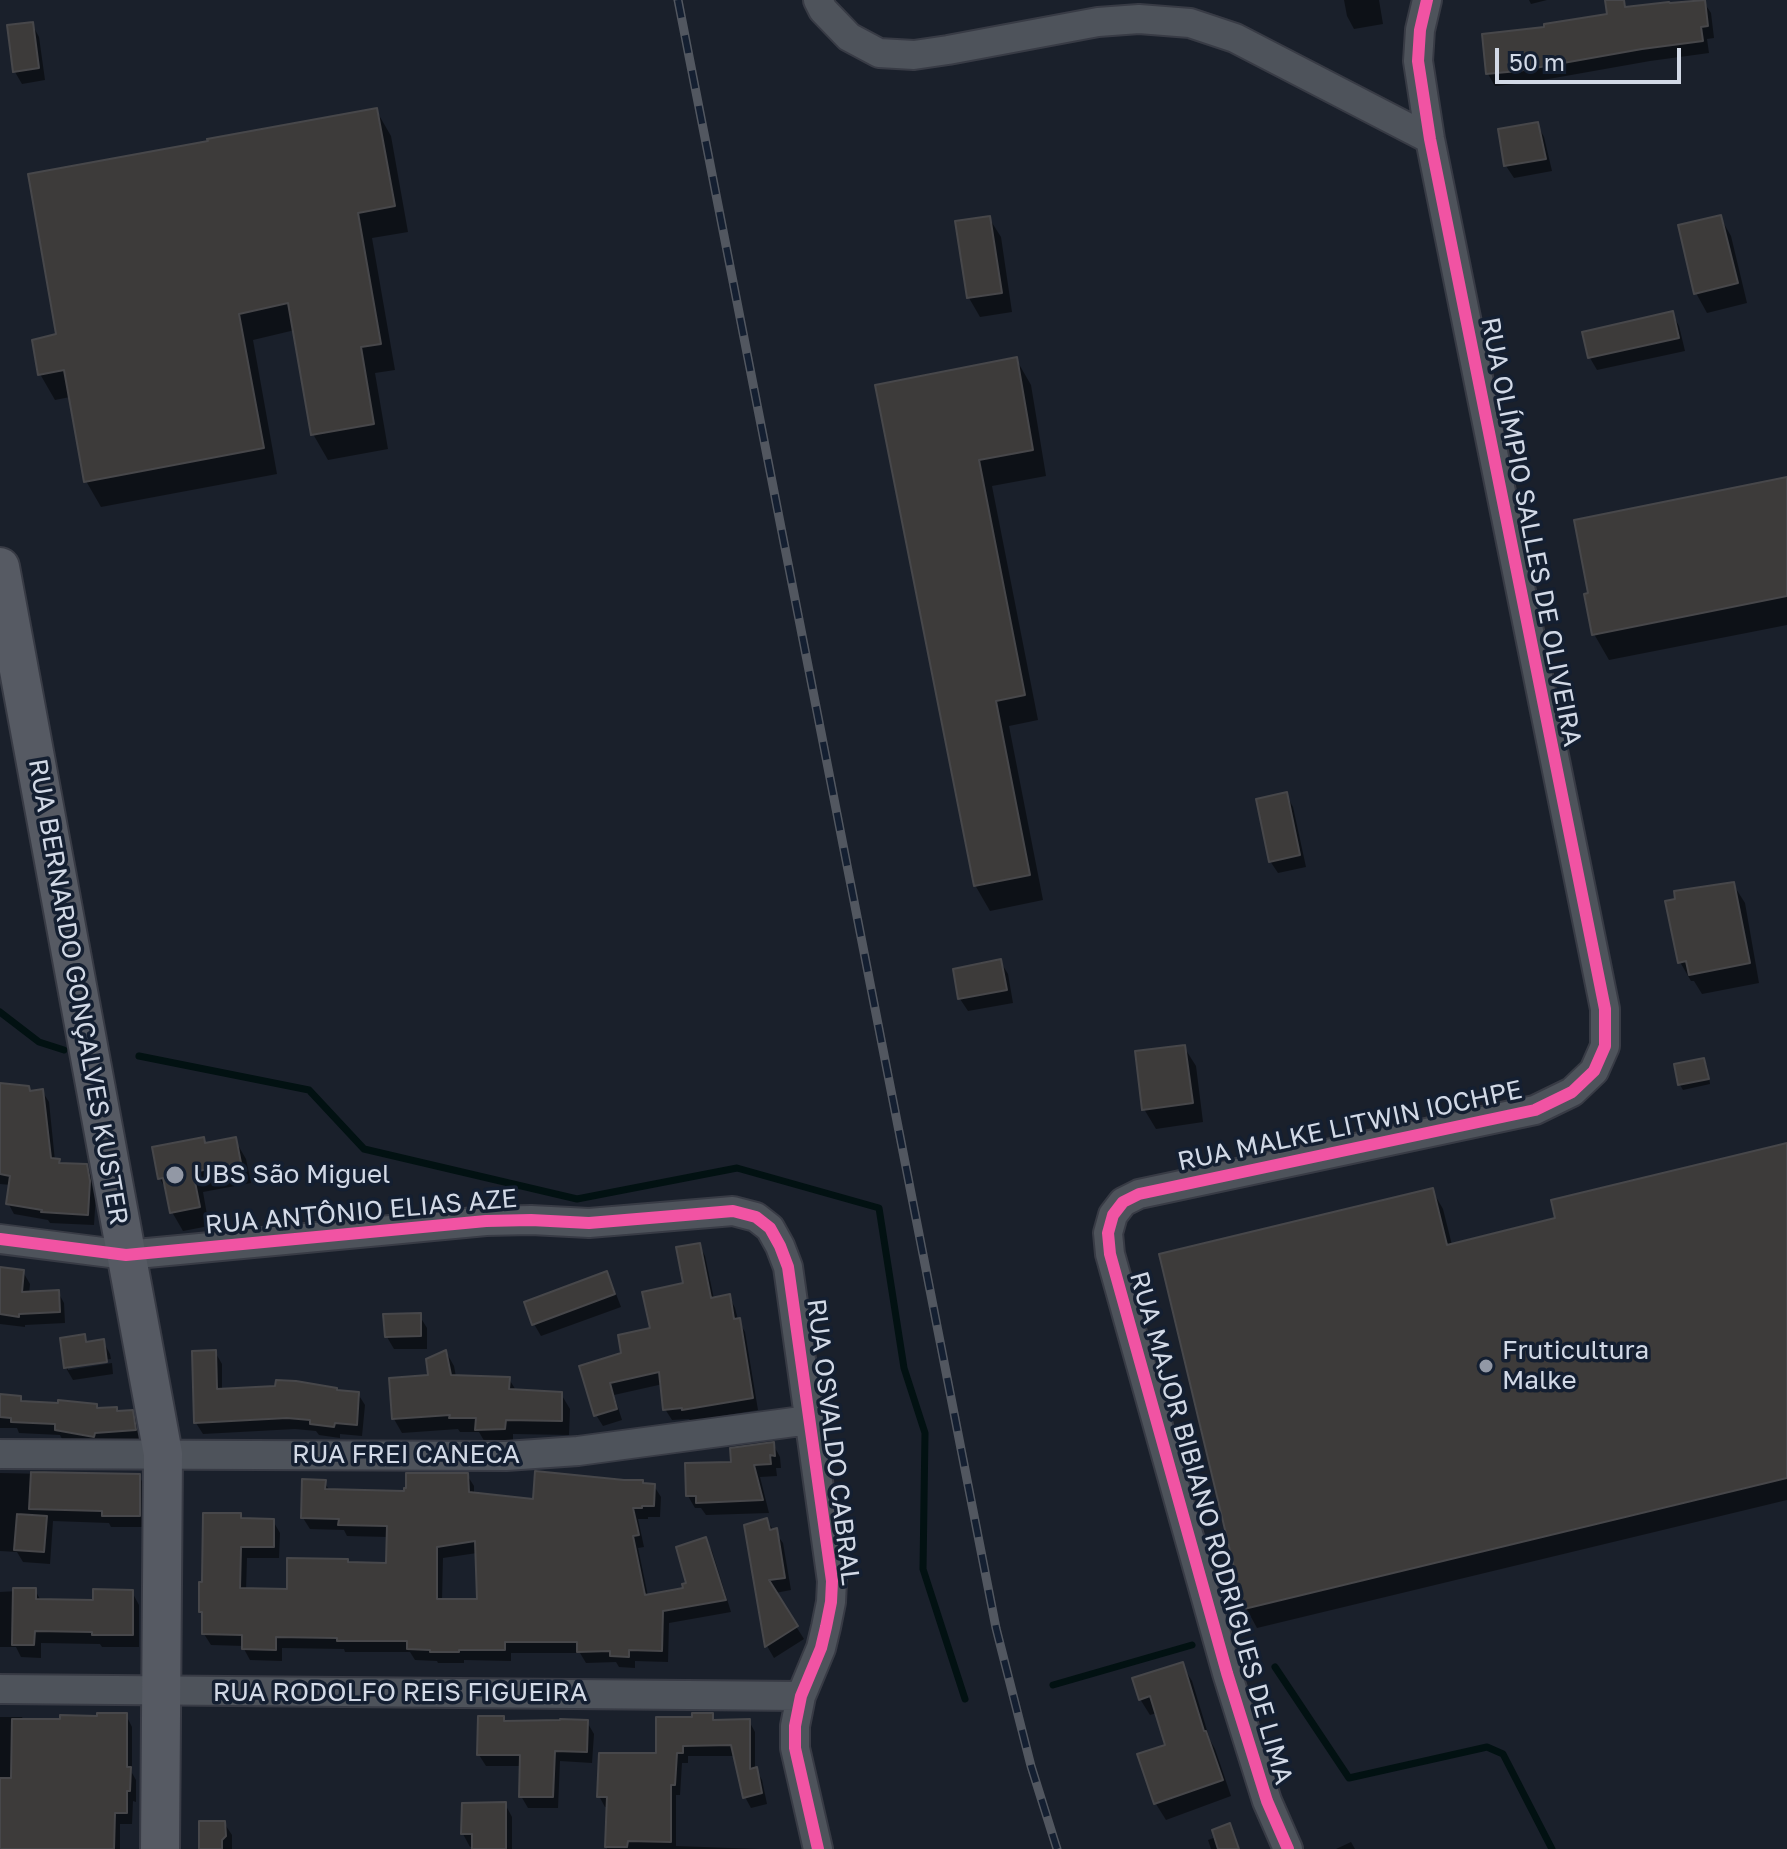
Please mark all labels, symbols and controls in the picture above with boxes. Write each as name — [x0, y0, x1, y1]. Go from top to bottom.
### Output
scale bar — [1499, 32, 1685, 82]
text: 50 m — [1509, 47, 1565, 76]
street label: RUA OLÍMPIO SALLES DE OLIVEIRA — [1474, 315, 1588, 749]
street label: RUA BERNARDO GONÇALVES KUSTER — [22, 756, 134, 1228]
street label: RUA MALKE LITWIN IOCHPE — [1175, 1074, 1525, 1178]
place label: UBS São Miguel — [193, 1159, 390, 1191]
marker: UBS São Miguel — [164, 1164, 186, 1186]
street label: RUA ANTÔNIO ELIAS AZE — [204, 1183, 518, 1241]
street label: RUA MAJOR BIBIANO RODRIGUES DE LIMA — [1123, 1268, 1299, 1788]
street label: RUA OSVALDO CABRAL — [800, 1297, 866, 1587]
place label: Fruticultura Malke — [1502, 1335, 1649, 1396]
marker: Fruticultura Malke — [1477, 1357, 1495, 1375]
street label: RUA FREI CANECA — [292, 1439, 520, 1471]
street label: RUA RODOLFO REIS FIGUEIRA — [213, 1677, 587, 1709]

